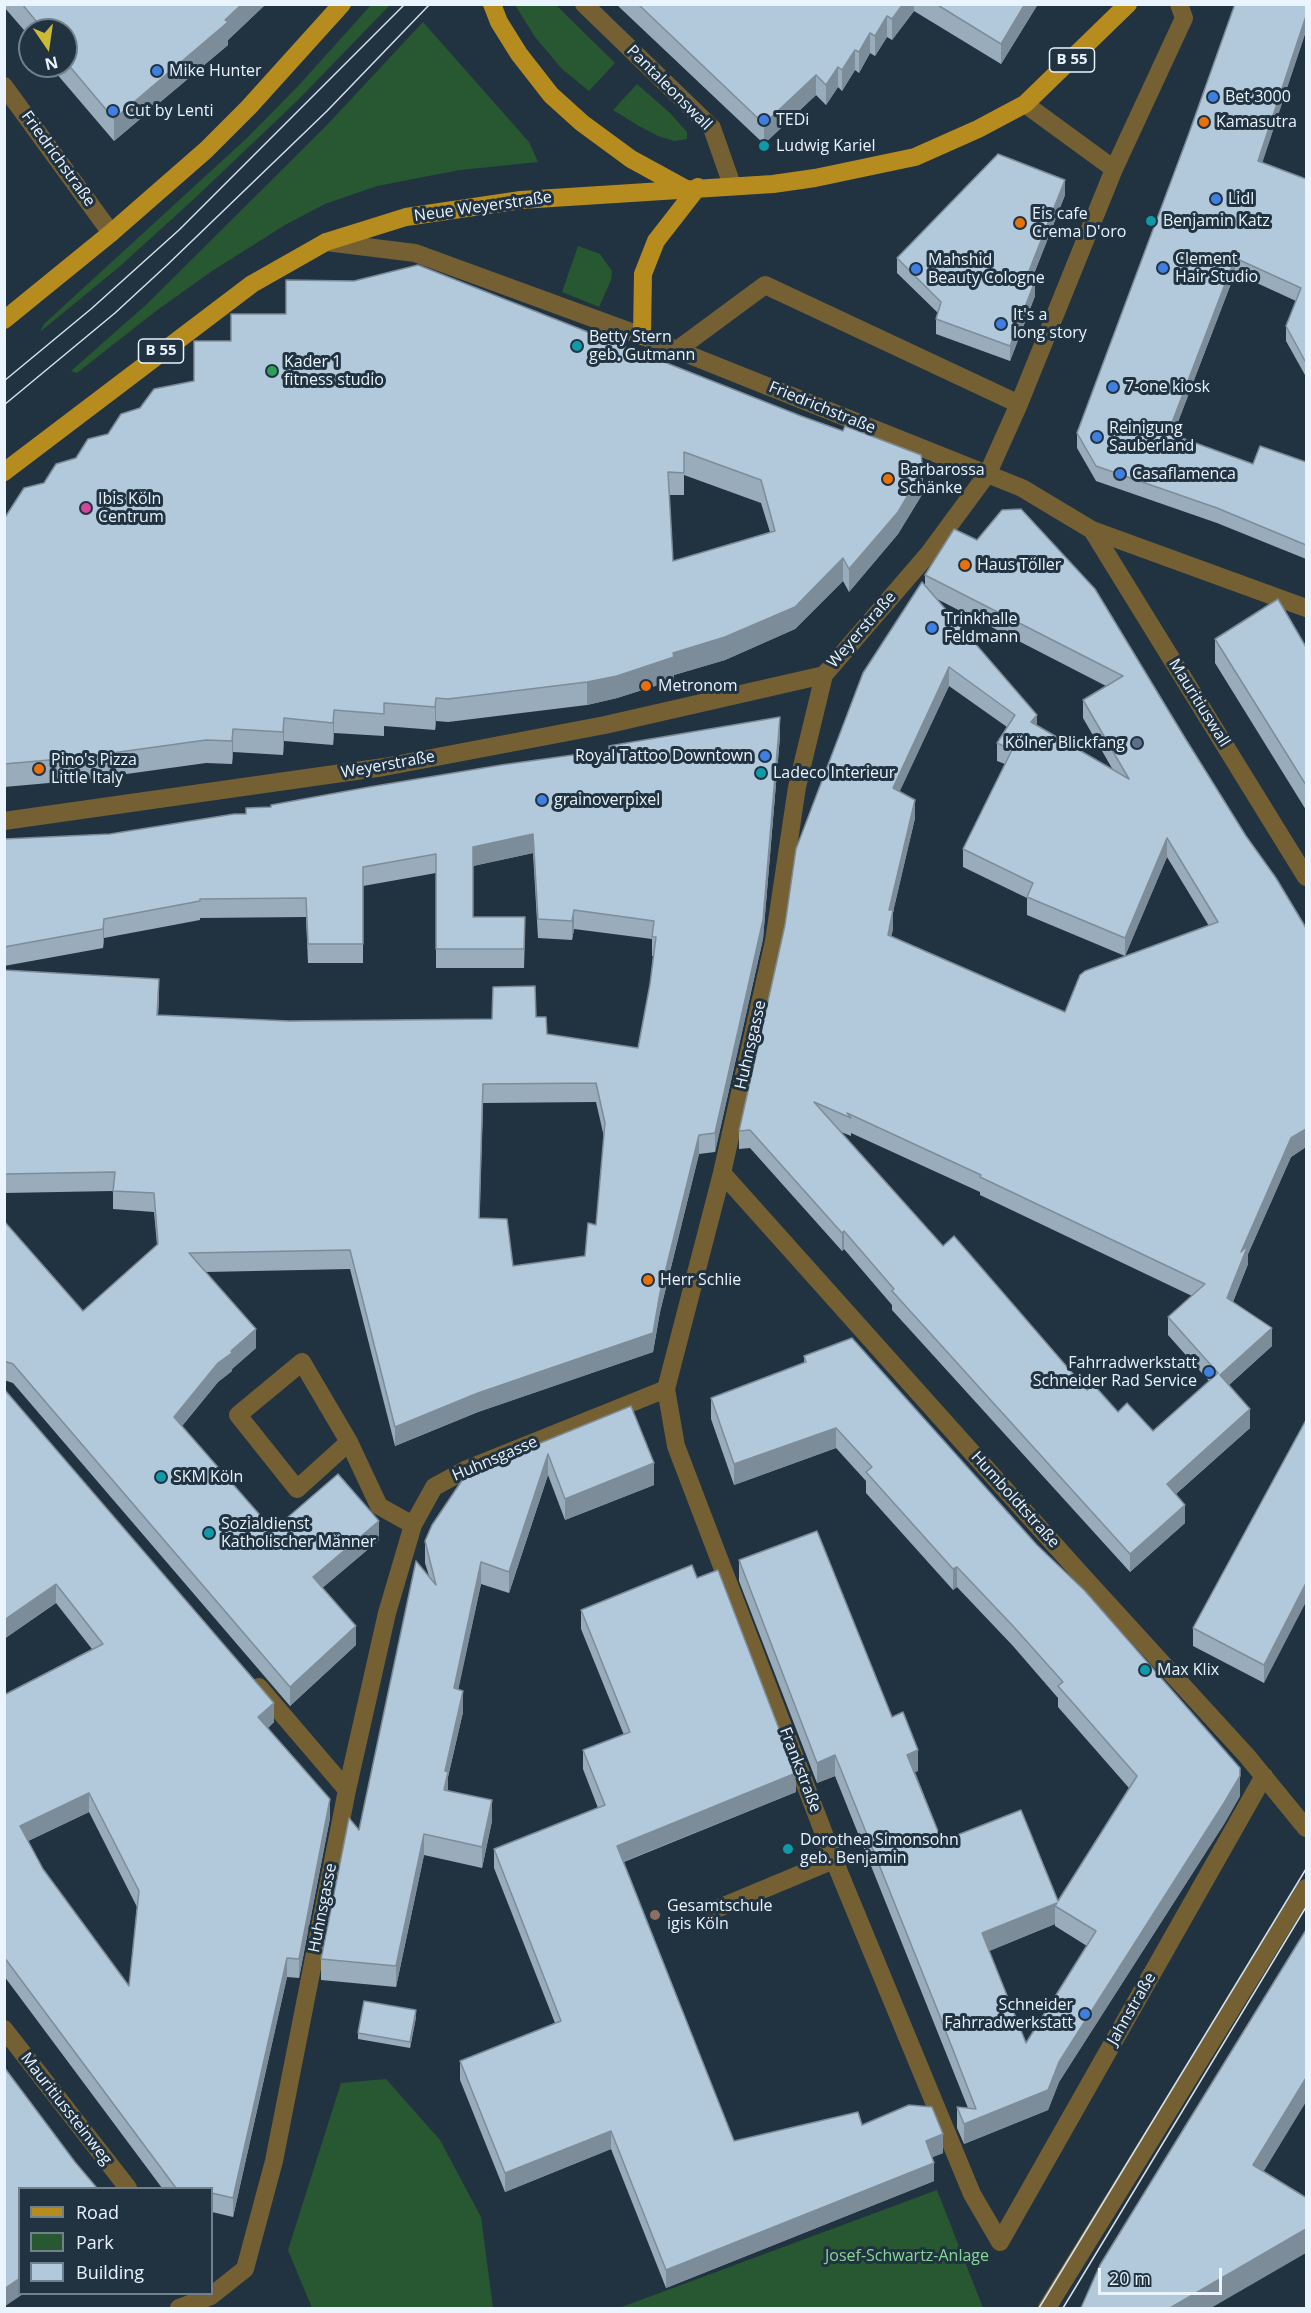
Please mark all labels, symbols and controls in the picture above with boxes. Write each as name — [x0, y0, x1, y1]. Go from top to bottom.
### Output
north arrow — [18, 18, 78, 78]
street label: Pantaleonswall — [622, 41, 716, 135]
road number: B 55 — [1050, 48, 1094, 72]
text: N — [43, 51, 60, 76]
place label: Mike Hunter — [169, 61, 262, 81]
marker: Mike Hunter — [150, 64, 164, 78]
place label: Bet 3000 — [1225, 87, 1291, 107]
marker: Bet 3000 — [1206, 90, 1220, 104]
place label: Cut by Lenti — [125, 101, 214, 121]
marker: Cut by Lenti — [106, 104, 120, 118]
street label: Friedrichstraße — [17, 107, 99, 211]
place label: TEDi — [776, 110, 809, 130]
place label: Kamasutra — [1216, 112, 1297, 132]
marker: TEDi — [757, 113, 771, 127]
marker: Kamasutra — [1197, 115, 1211, 129]
place label: Ludwig Kariel — [776, 136, 876, 156]
marker: Ludwig Kariel — [757, 139, 771, 153]
street label: Neue Weyerstraße — [413, 188, 553, 226]
place label: Lidl — [1228, 189, 1254, 209]
marker: Lidl — [1209, 192, 1223, 206]
place label: Eis cafe Crema D'oro — [1032, 204, 1126, 242]
place label: Benjamin Katz — [1163, 211, 1270, 231]
marker: Benjamin Katz — [1144, 214, 1158, 228]
marker: Eis cafe Crema D'oro — [1013, 216, 1027, 230]
place label: Clement Hair Studio — [1175, 249, 1258, 287]
place label: Mahshid Beauty Cologne — [928, 250, 1045, 288]
marker: Clement Hair Studio — [1156, 261, 1170, 275]
marker: Mahshid Beauty Cologne — [909, 262, 923, 276]
place label: It's a long story — [1013, 305, 1087, 343]
marker: It's a long story — [994, 317, 1008, 331]
place label: Betty Stern geb. Gutmann — [589, 327, 695, 365]
road number: B 55 — [138, 339, 184, 363]
marker: Betty Stern geb. Gutmann — [570, 339, 584, 353]
place label: Kader 1 fitness studio — [284, 352, 384, 390]
marker: Kader 1 fitness studio — [265, 364, 279, 378]
place label: 7-one kiosk — [1125, 377, 1210, 397]
street label: Friedrichstraße — [766, 378, 878, 438]
marker: 7-one kiosk — [1106, 380, 1120, 394]
place label: Reinigung Sauberland — [1109, 418, 1194, 456]
marker: Reinigung Sauberland — [1090, 430, 1104, 444]
place label: Barbarossa Schänke — [900, 460, 985, 498]
place label: Casaflamenca — [1132, 464, 1236, 484]
marker: Casaflamenca — [1113, 467, 1127, 481]
marker: Barbarossa Schänke — [881, 472, 895, 486]
place label: Ibis Köln Centrum — [98, 489, 164, 527]
marker: Ibis Köln Centrum — [79, 501, 93, 515]
place label: Haus Töller — [977, 555, 1061, 575]
marker: Haus Töller — [958, 558, 972, 572]
street label: Weyerstraße — [824, 588, 900, 672]
place label: Trinkhalle Feldmann — [944, 609, 1018, 647]
marker: Trinkhalle Feldmann — [925, 621, 939, 635]
street label: Mauritiuswall — [1164, 655, 1234, 751]
place label: Metronom — [658, 676, 737, 696]
marker: Metronom — [639, 679, 653, 693]
place label: Kölner Blickfang — [1005, 733, 1125, 753]
marker: Kölner Blickfang — [1130, 736, 1144, 750]
place label: Royal Tattoo Downtown — [575, 746, 753, 766]
street label: Weyerstraße — [340, 747, 436, 783]
marker: Royal Tattoo Downtown — [758, 749, 772, 763]
place label: Pino's Pizza Little Italy — [51, 750, 137, 788]
marker: Pino's Pizza Little Italy — [32, 762, 46, 776]
place label: Ladeco Interieur — [773, 763, 895, 783]
marker: Ladeco Interieur — [754, 766, 768, 780]
place label: grainoverpixel — [554, 790, 660, 810]
marker: grainoverpixel — [535, 793, 549, 807]
street label: Huhnsgasse — [731, 999, 771, 1091]
place label: Herr Schlie — [660, 1270, 741, 1290]
marker: Herr Schlie — [641, 1273, 655, 1287]
place label: Fahrradwerkstatt Schneider Rad Service — [1033, 1353, 1197, 1391]
marker: Fahrradwerkstatt Schneider Rad Service — [1202, 1365, 1216, 1379]
street label: Huhnsgasse — [450, 1432, 540, 1486]
street label: Humboldtstraße — [967, 1448, 1063, 1552]
place label: SKM Köln — [173, 1467, 243, 1487]
marker: SKM Köln — [154, 1470, 168, 1484]
place label: Sozialdienst Katholischer Männer — [221, 1514, 376, 1552]
marker: Sozialdienst Katholischer Männer — [202, 1526, 216, 1540]
place label: Max Klix — [1157, 1660, 1219, 1680]
marker: Max Klix — [1138, 1663, 1152, 1677]
street label: Frankstraße — [775, 1725, 825, 1815]
place label: Dorothea Simonsohn geb. Benjamin — [800, 1830, 959, 1868]
marker: Dorothea Simonsohn geb. Benjamin — [781, 1842, 795, 1856]
street label: Huhnsgasse — [305, 1862, 341, 1954]
place label: Gesamtschule igis Köln — [667, 1896, 773, 1934]
marker: Gesamtschule igis Köln — [648, 1908, 662, 1922]
street label: Jahnstraße — [1104, 1969, 1160, 2049]
place label: Schneider Fahrradwerkstatt — [944, 1995, 1073, 2033]
marker: Schneider Fahrradwerkstatt — [1078, 2007, 1092, 2021]
street label: Mauritiussteinweg — [16, 2049, 116, 2169]
legend — [18, 2187, 213, 2295]
text: Road — [76, 2200, 119, 2224]
text: Park — [76, 2230, 114, 2254]
park label: Josef-Schwartz-Anlage — [825, 2246, 989, 2266]
scale bar — [1101, 2256, 1226, 2294]
text: Building — [76, 2260, 144, 2284]
text: 20 m — [1109, 2266, 1151, 2290]

